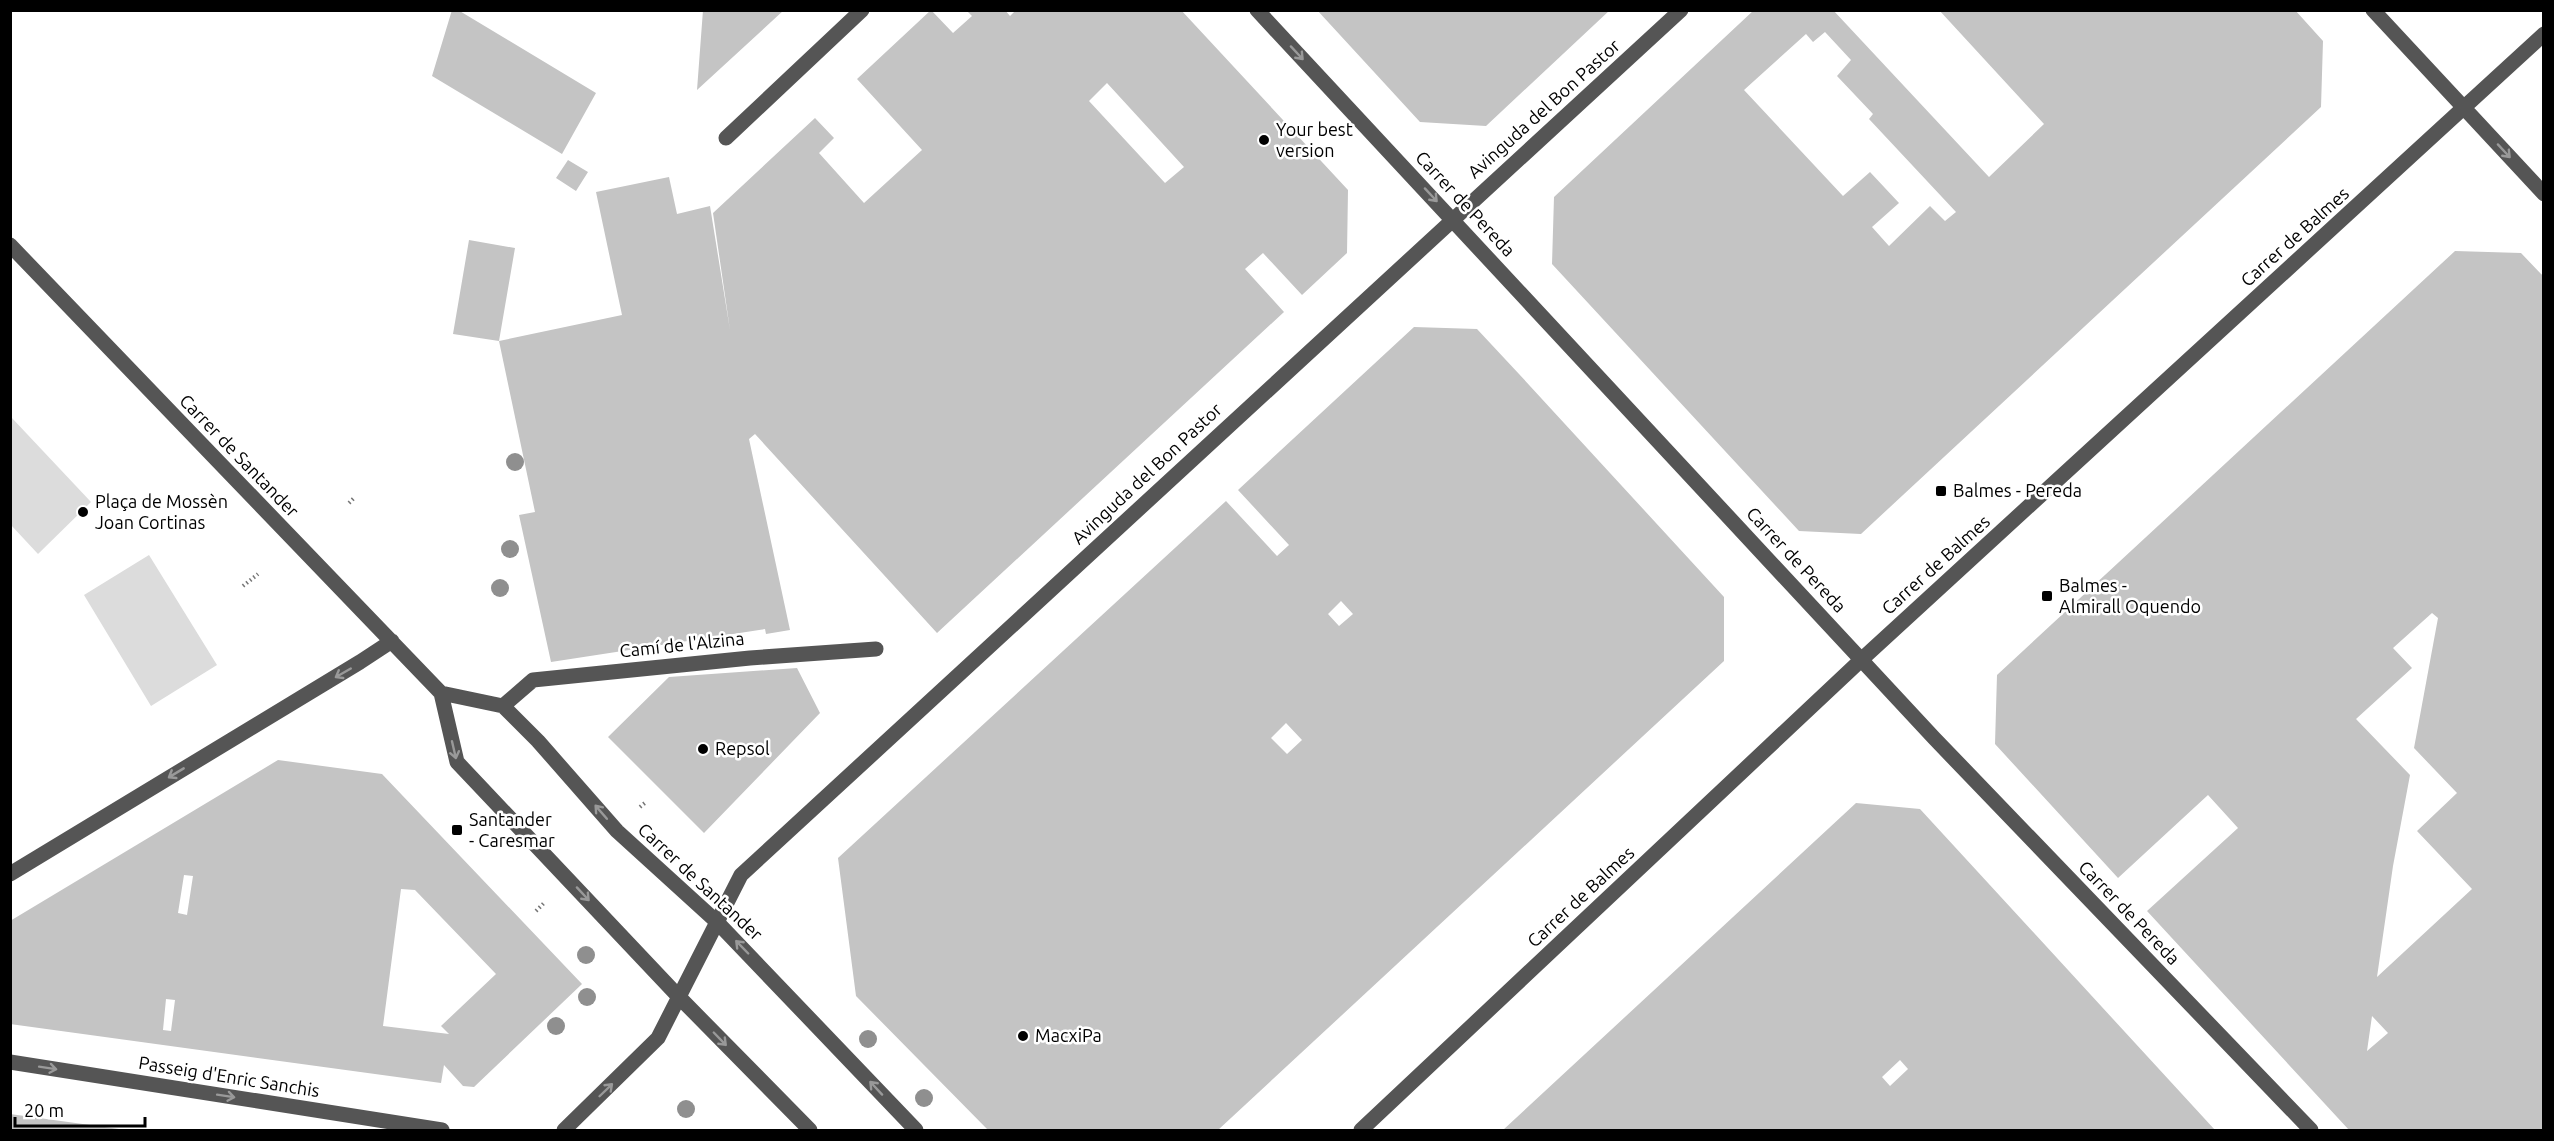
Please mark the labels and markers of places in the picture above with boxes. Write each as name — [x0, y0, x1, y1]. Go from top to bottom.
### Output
place label: Your best version — [1276, 119, 1353, 160]
marker: Your best version — [1257, 133, 1271, 147]
place label: Balmes - Pereda — [1953, 480, 2082, 500]
marker: Balmes - Pereda — [1934, 484, 1948, 498]
place label: Plaça de Mossèn Joan Cortinas — [95, 491, 228, 532]
marker: Plaça de Mossèn Joan Cortinas — [76, 505, 90, 519]
place label: Balmes - Almirall Oquendo — [2059, 575, 2201, 616]
marker: Balmes - Almirall Oquendo — [2040, 589, 2054, 603]
place label: Repsol — [715, 738, 770, 758]
marker: Repsol — [696, 742, 710, 756]
place label: Santander - Caresmar — [469, 809, 555, 850]
marker: Santander - Caresmar — [450, 823, 464, 837]
place label: MacxiPa — [1035, 1025, 1102, 1045]
marker: MacxiPa — [1016, 1029, 1030, 1043]

